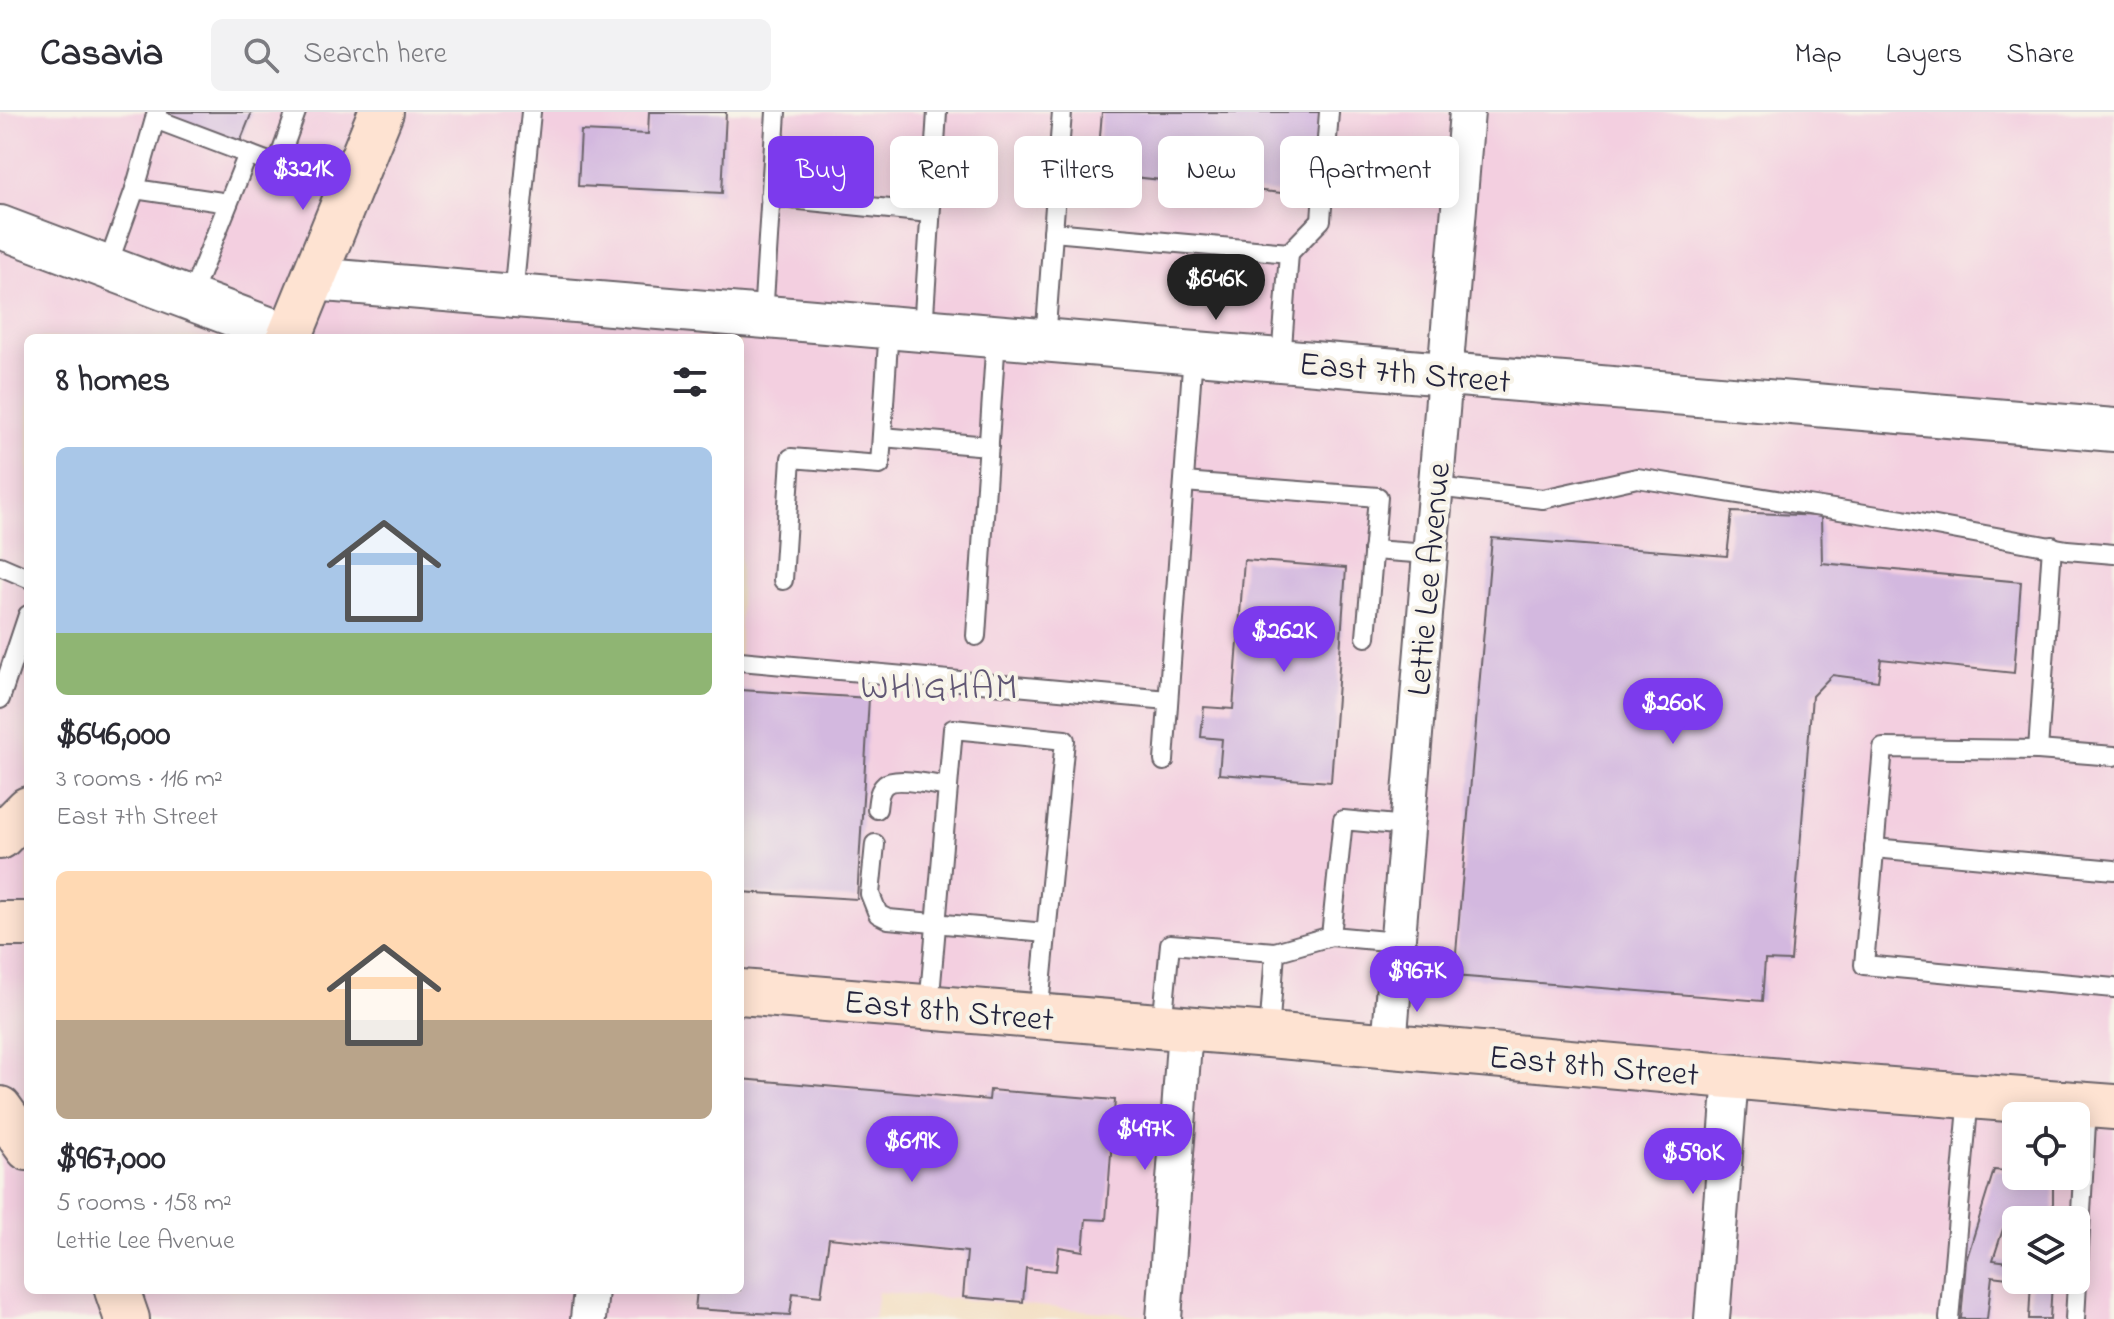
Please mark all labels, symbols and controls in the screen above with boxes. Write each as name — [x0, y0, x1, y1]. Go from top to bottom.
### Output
search box — [211, 19, 771, 91]
text: Casavia — [40, 27, 163, 83]
icon: search — [239, 33, 283, 77]
text: Search here — [303, 33, 447, 77]
text: Map — [1794, 35, 1842, 76]
text: Layers — [1886, 35, 1962, 76]
text: Share — [2006, 35, 2074, 76]
chip: Buy — [768, 136, 874, 208]
chip: Rent — [890, 136, 998, 208]
chip: Filters — [1014, 136, 1142, 208]
chip: New — [1158, 136, 1264, 208]
chip: Apartment — [1280, 136, 1459, 208]
pin: $321K — [247, 144, 359, 212]
text: $321K — [273, 151, 333, 189]
pin: $646K — [1160, 254, 1272, 322]
text: $646K — [1185, 261, 1247, 299]
street label: East 7th Street — [1297, 341, 1512, 409]
text: 8 homes — [56, 357, 170, 407]
icon: filters — [668, 360, 712, 404]
street label: Lettie Lee Avenue — [1396, 460, 1466, 698]
icon: home — [312, 499, 456, 643]
pin: $262K — [1228, 606, 1340, 674]
text: $262K — [1251, 613, 1317, 651]
district label: WHIGHAM — [861, 663, 1019, 716]
pin: $260K — [1617, 678, 1729, 746]
text: $260K — [1641, 685, 1705, 723]
text: $646,000 — [56, 711, 170, 761]
text: 3 rooms · 116 m² — [56, 761, 223, 799]
text: East 7th Street — [56, 799, 218, 837]
icon: home — [312, 923, 456, 1067]
pin: $967K — [1361, 946, 1473, 1014]
text: $967K — [1388, 953, 1446, 991]
street label: East 8th Street — [842, 979, 1056, 1047]
street label: East 8th Street — [1487, 1034, 1701, 1102]
map controls — [2002, 1102, 2090, 1294]
button: locate — [2002, 1102, 2090, 1190]
pin: $497K — [1089, 1104, 1201, 1172]
text: $497K — [1116, 1111, 1174, 1149]
pin: $619K — [856, 1116, 968, 1184]
text: $619K — [884, 1123, 940, 1161]
pin: $590K — [1637, 1128, 1749, 1196]
text: $967,000 — [56, 1135, 166, 1185]
text: $590K — [1662, 1135, 1724, 1173]
text: 5 rooms · 158 m² — [56, 1185, 232, 1223]
button: layers — [2002, 1206, 2090, 1294]
text: Lettie Lee Avenue — [56, 1223, 235, 1261]

